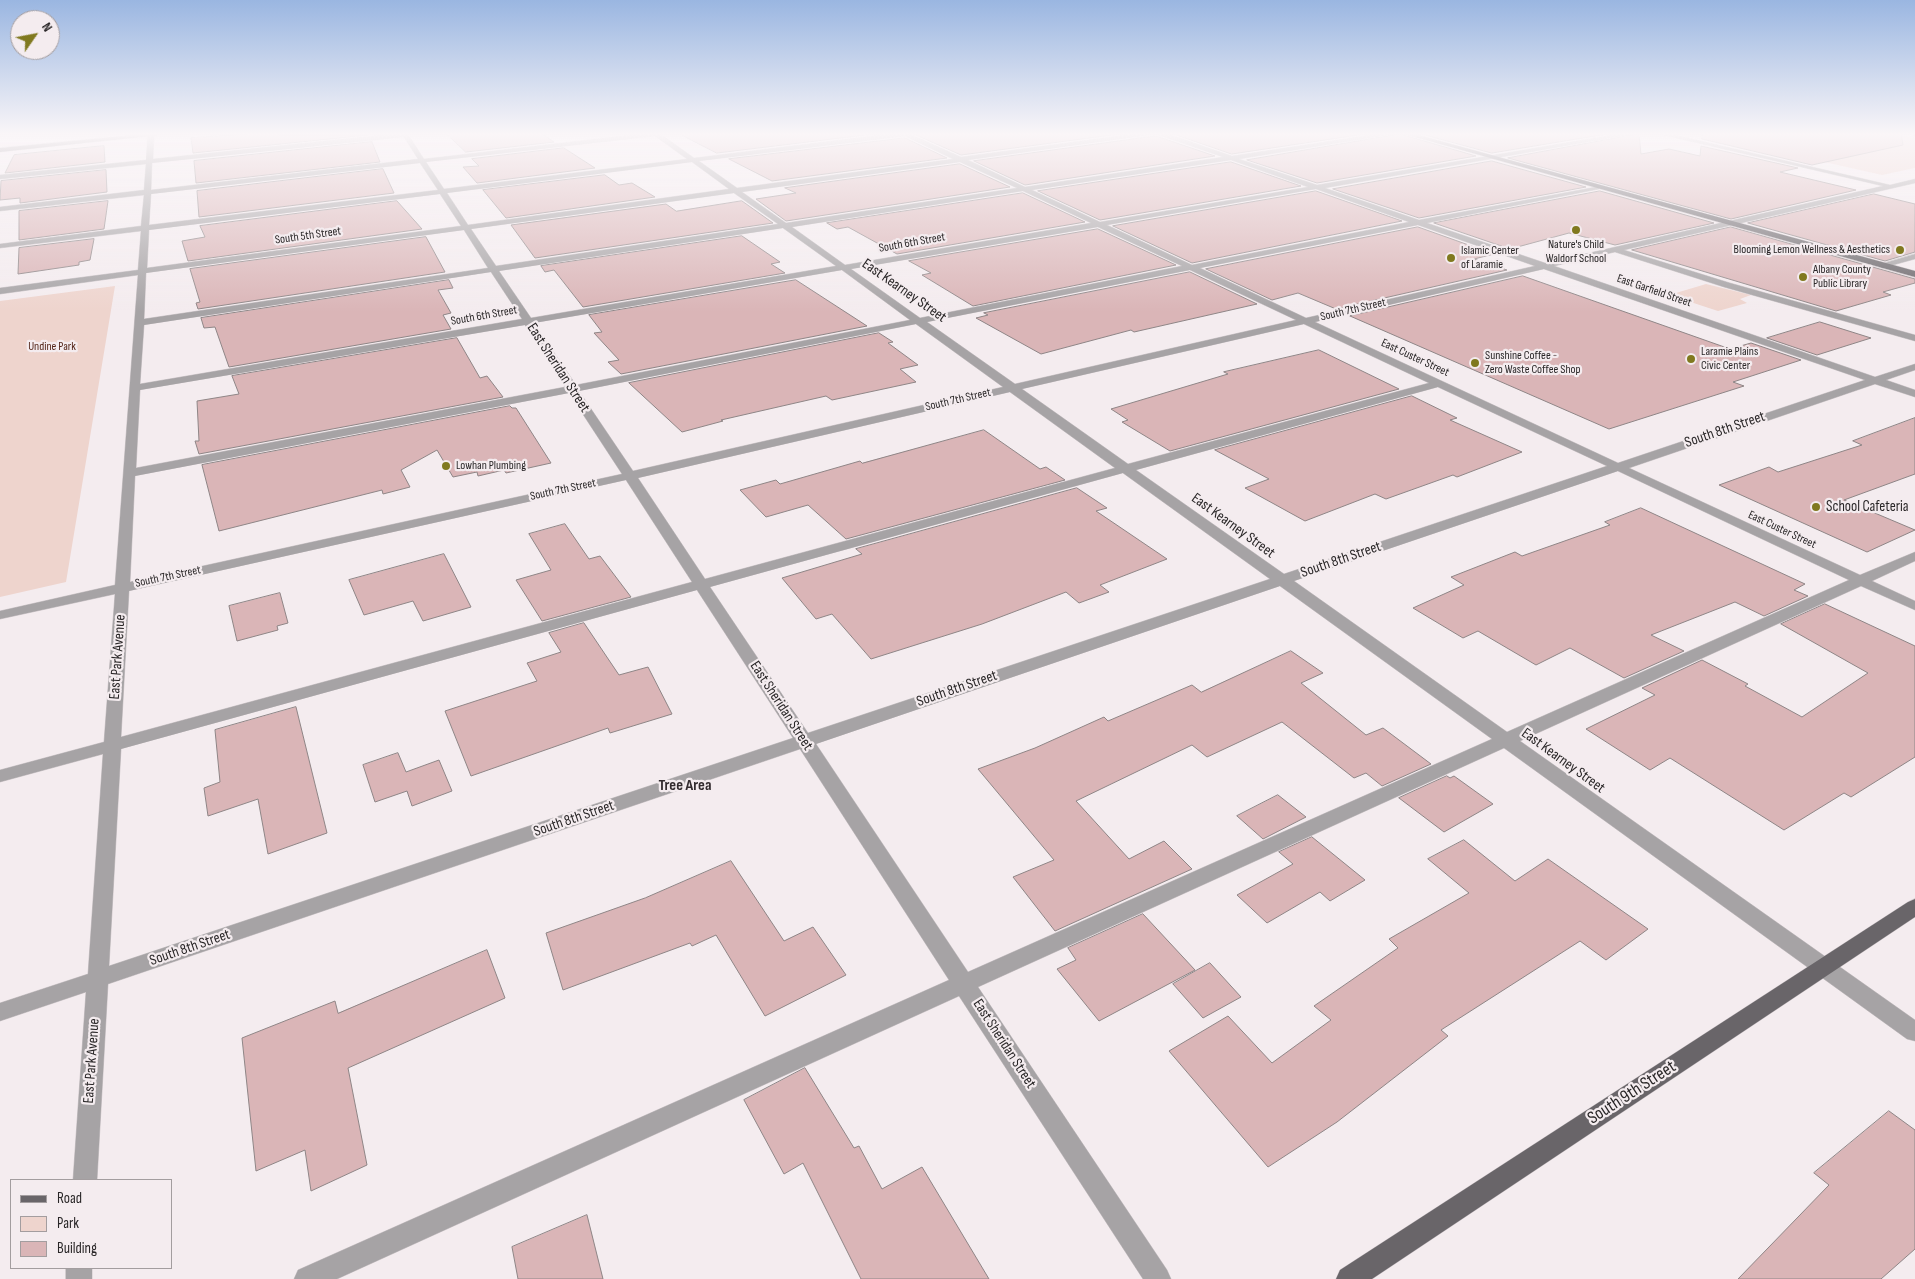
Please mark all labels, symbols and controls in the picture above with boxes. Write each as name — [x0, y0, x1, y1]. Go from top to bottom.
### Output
north arrow — [10, 10, 60, 60]
text: N — [38, 19, 56, 35]
street label: South 5th Street — [274, 224, 342, 248]
marker: Nature's Child Waldorf School — [1570, 224, 1582, 236]
street label: South 6th Street — [878, 230, 946, 256]
place label: Nature's Child Waldorf School — [1546, 238, 1606, 266]
place label: Blooming Lemon Wellness & Aesthetics — [1734, 243, 1890, 257]
place label: Islamic Center of Laramie — [1461, 244, 1519, 272]
marker: Blooming Lemon Wellness & Aesthetics — [1894, 244, 1906, 256]
marker: Islamic Center of Laramie — [1445, 252, 1457, 264]
street label: East Kearney Street — [858, 255, 950, 327]
place label: Albany County Public Library — [1813, 263, 1871, 291]
marker: Albany County Public Library — [1797, 271, 1809, 283]
street label: East Garfield Street — [1615, 272, 1693, 310]
street label: South 7th Street — [1319, 295, 1387, 325]
street label: South 6th Street — [450, 303, 518, 329]
street label: East Sheridan Street — [523, 320, 593, 416]
street label: East Custer Street — [1379, 336, 1451, 380]
park label: Undine Park — [28, 340, 76, 354]
place label: Laramie Plains Civic Center — [1701, 345, 1758, 373]
place label: Sunshine Coffee - Zero Waste Coffee Shop — [1485, 349, 1580, 377]
marker: Laramie Plains Civic Center — [1685, 353, 1697, 365]
marker: Sunshine Coffee - Zero Waste Coffee Shop — [1469, 357, 1481, 369]
street label: South 7th Street — [924, 385, 992, 415]
street label: South 8th Street — [1682, 408, 1768, 452]
place label: Lowhan Plumbing — [456, 459, 526, 473]
marker: Lowhan Plumbing — [440, 460, 452, 472]
street label: South 7th Street — [529, 476, 597, 504]
street label: East Kearney Street — [1188, 490, 1278, 562]
place label: School Cafeteria — [1826, 498, 1909, 516]
marker: School Cafeteria — [1810, 501, 1822, 513]
street label: East Custer Street — [1746, 508, 1818, 552]
street label: South 8th Street — [1298, 538, 1384, 582]
street label: South 7th Street — [134, 563, 202, 591]
street label: East Park Avenue — [106, 614, 130, 700]
street label: East Sheridan Street — [746, 658, 816, 754]
street label: South 8th Street — [914, 667, 1000, 711]
street label: East Kearney Street — [1518, 725, 1608, 797]
district label: Tree Area — [659, 776, 711, 796]
street label: South 8th Street — [531, 797, 617, 841]
street label: South 8th Street — [147, 926, 233, 970]
street label: East Sheridan Street — [969, 996, 1039, 1092]
street label: East Park Avenue — [80, 1018, 104, 1104]
street label: South 9th Street — [1584, 1056, 1680, 1130]
legend — [10, 1179, 172, 1269]
text: Road — [57, 1189, 82, 1208]
text: Park — [57, 1214, 79, 1233]
text: Building — [57, 1239, 97, 1258]

